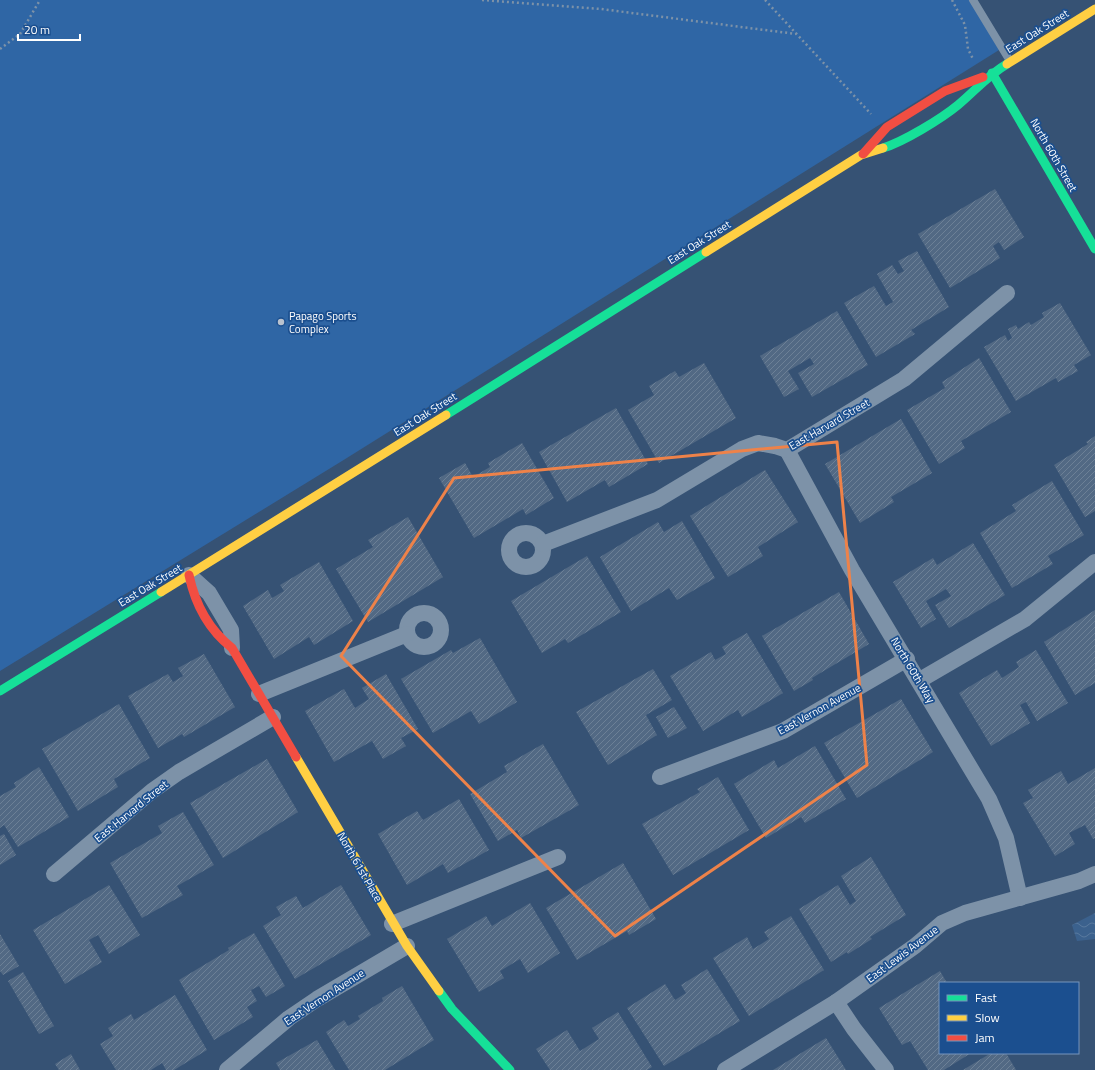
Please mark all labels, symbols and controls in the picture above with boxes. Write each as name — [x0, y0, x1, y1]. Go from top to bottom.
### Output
street label: East Oak Street — [1002, 5, 1072, 57]
scale bar — [18, 16, 80, 42]
text: 20 m — [24, 20, 50, 39]
street label: North 60th Street — [1027, 115, 1082, 195]
street label: East Oak Street — [664, 216, 734, 268]
place label: Papago Sports Complex — [289, 308, 357, 337]
marker: Papago Sports Complex — [276, 317, 286, 327]
street label: East Oak Street — [390, 388, 460, 440]
street label: East Harvard Street — [786, 394, 872, 454]
street label: East Oak Street — [115, 560, 185, 610]
street label: North 60th Way — [887, 634, 939, 706]
street label: East Vernon Avenue — [775, 679, 864, 739]
street label: East Harvard Street — [91, 776, 171, 846]
street label: North 61st Place — [334, 829, 387, 905]
street label: East Lewis Avenue — [863, 921, 942, 986]
street label: East Vernon Avenue — [281, 965, 368, 1029]
legend — [939, 982, 1079, 1054]
text: Fast — [975, 988, 998, 1007]
text: Slow — [975, 1008, 1000, 1027]
text: Jam — [975, 1028, 995, 1047]

